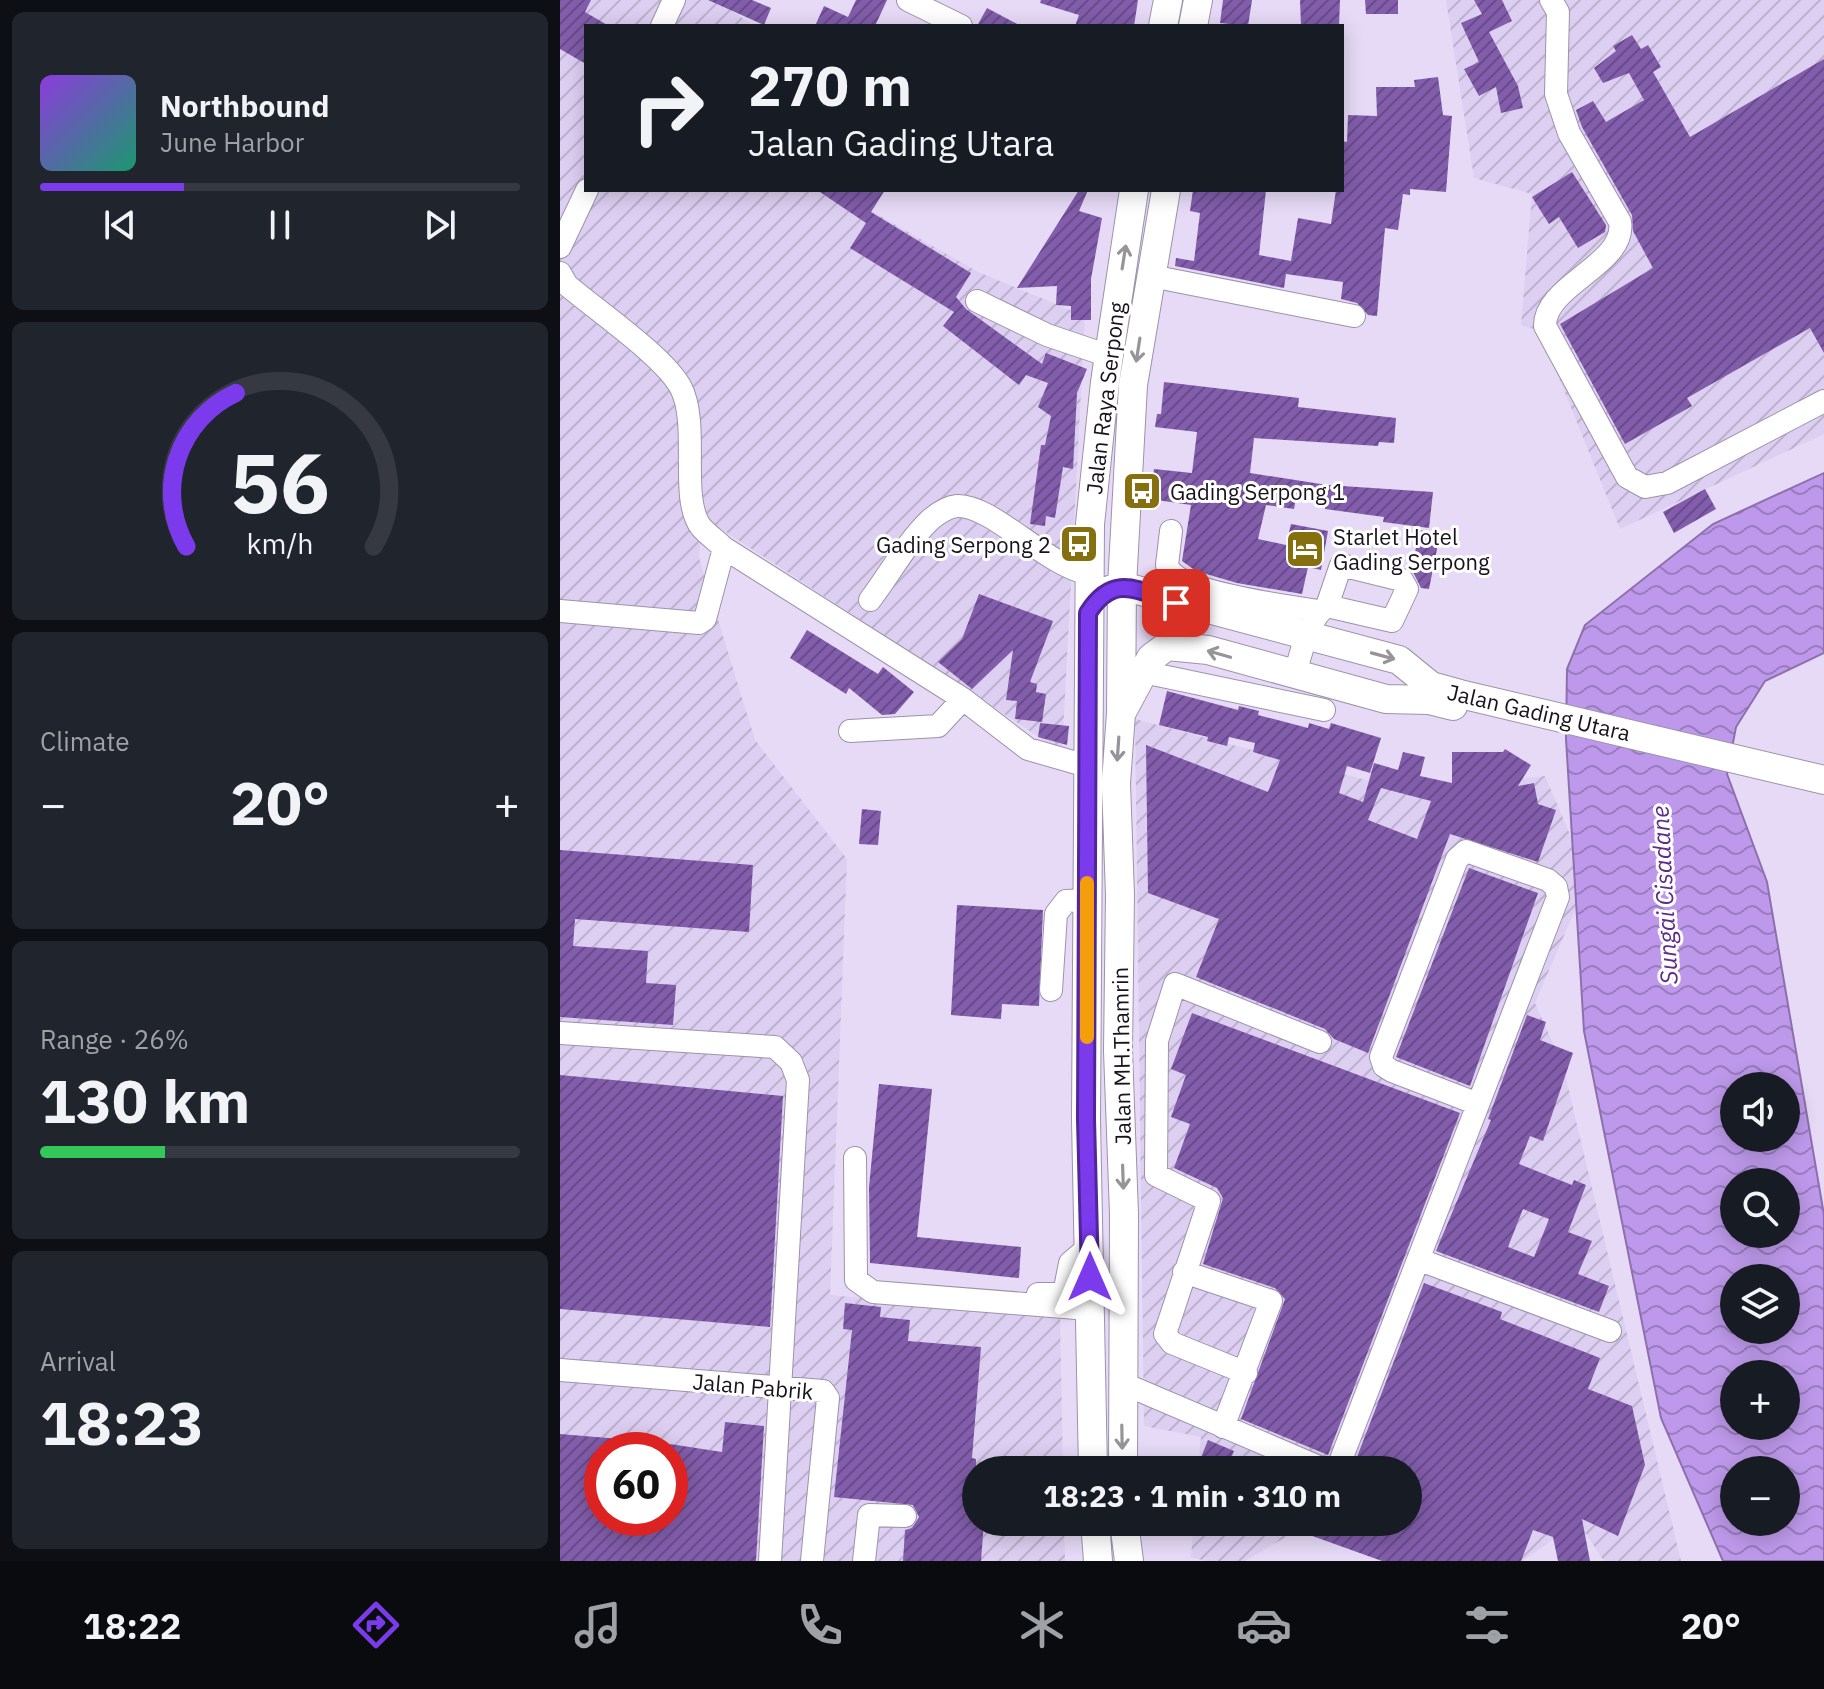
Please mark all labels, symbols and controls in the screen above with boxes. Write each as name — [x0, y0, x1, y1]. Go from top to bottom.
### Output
text: 270 m — [748, 49, 912, 121]
icon: right — [616, 56, 720, 160]
text: Northbound — [160, 86, 329, 125]
text: Jalan Gading Utara — [748, 119, 1054, 166]
text: June Harbor — [160, 125, 304, 159]
icon: previous — [98, 203, 142, 247]
icon: pause — [258, 203, 302, 247]
icon: next — [418, 203, 462, 247]
one-way arrow — [1117, 245, 1132, 270]
street label: Jalan Raya Serpong — [1079, 300, 1131, 496]
one-way arrow — [1130, 336, 1145, 362]
text: 56 — [230, 427, 330, 535]
bus stop icon: Gading Serpong 1 — [1121, 470, 1163, 512]
place label: Gading Serpong 1 — [1170, 477, 1345, 506]
place label: Starlet Hotel Gading Serpong — [1333, 522, 1490, 576]
bus stop icon: Gading Serpong 2 — [1058, 523, 1100, 565]
text: km/h — [246, 525, 314, 562]
hotel icon: Starlet Hotel Gading Serpong — [1284, 528, 1326, 570]
place label: Gading Serpong 2 — [876, 530, 1051, 559]
pin — [1142, 569, 1210, 637]
icon: arrive — [1154, 581, 1198, 625]
one-way arrow — [1206, 646, 1232, 661]
one-way arrow — [1369, 649, 1395, 664]
street label: Jalan Gading Utara — [1445, 677, 1634, 747]
text: Climate — [40, 724, 130, 758]
one-way arrow — [1110, 735, 1125, 762]
text: 20° — [230, 763, 330, 842]
text: − — [40, 775, 66, 832]
text: + — [494, 775, 520, 832]
water label: Sungai Cisadane — [1643, 805, 1685, 985]
street label: Jalan MH.Thamrin — [1105, 967, 1137, 1145]
text: Range · 26% — [40, 1022, 189, 1056]
text: 130 km — [40, 1061, 250, 1140]
map controls — [1720, 1072, 1800, 1536]
button: sound — [1720, 1072, 1800, 1152]
one-way arrow — [1115, 1163, 1130, 1190]
button: search — [1720, 1168, 1800, 1248]
position arrow — [1048, 1235, 1132, 1319]
button: layers — [1720, 1264, 1800, 1344]
text: Arrival — [40, 1344, 116, 1378]
button: + — [1720, 1360, 1800, 1440]
street label: Jalan Pabrik — [691, 1366, 815, 1406]
text: 18:23 — [40, 1383, 204, 1462]
one-way arrow — [1114, 1423, 1130, 1450]
speed limit sign: 60 — [584, 1432, 688, 1536]
button: − — [1720, 1456, 1800, 1536]
text: 18:23 · 1 min · 310 m — [1043, 1476, 1341, 1515]
icon: directions — [348, 1597, 404, 1653]
icon: music — [570, 1597, 626, 1653]
icon: phone — [792, 1597, 848, 1653]
icon: climate — [1014, 1597, 1070, 1653]
icon: car — [1236, 1597, 1292, 1653]
icon: filters — [1459, 1597, 1515, 1653]
text: 18:22 — [83, 1602, 181, 1649]
text: 20° — [1681, 1602, 1741, 1649]

